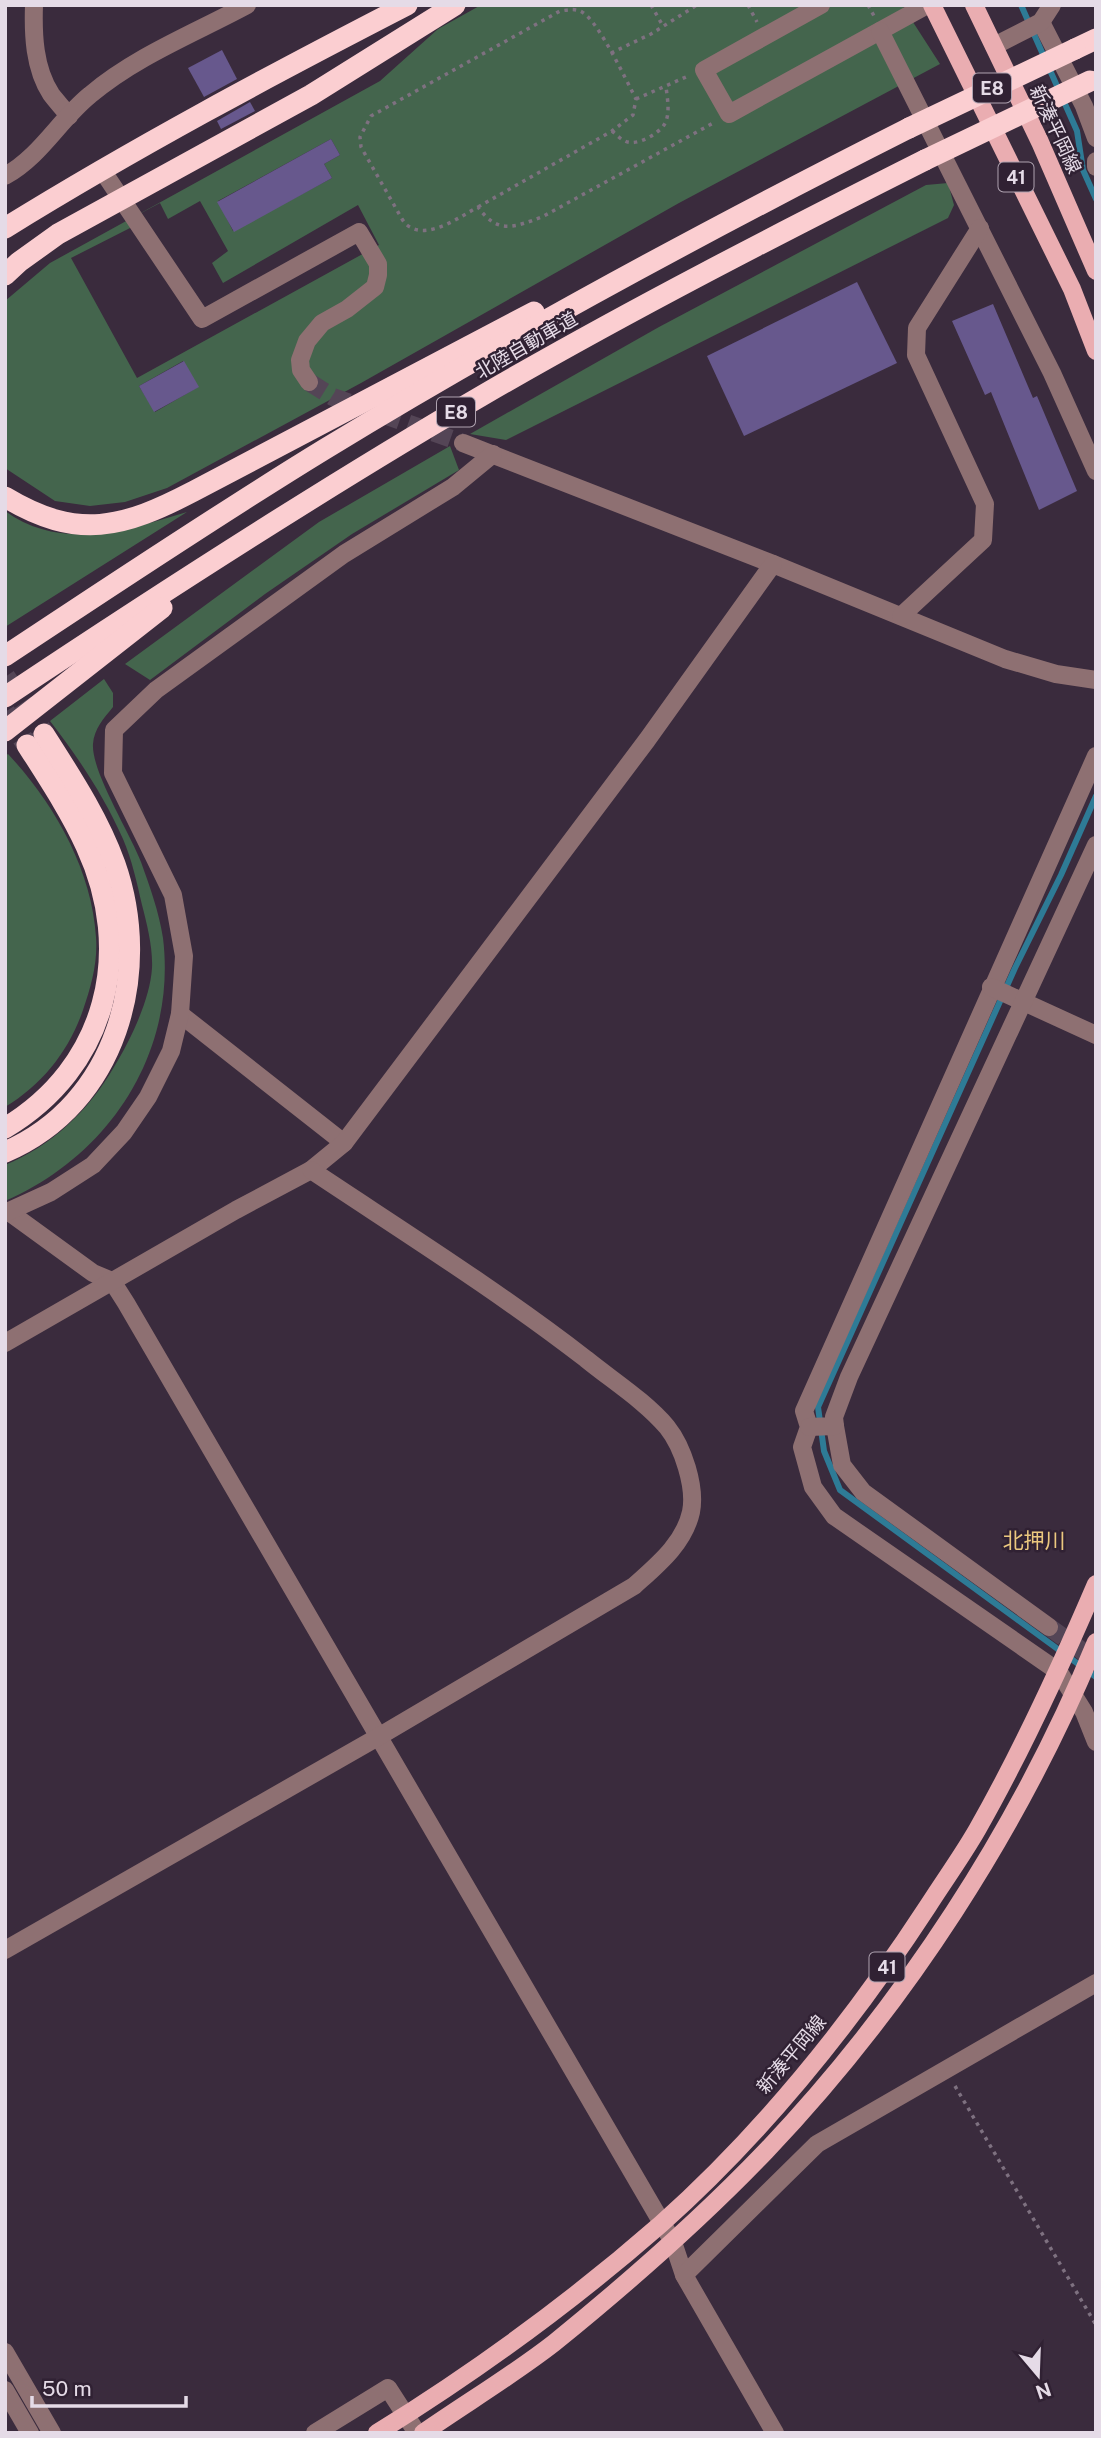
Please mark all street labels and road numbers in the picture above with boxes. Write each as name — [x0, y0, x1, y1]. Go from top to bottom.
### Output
road number: E8 — [973, 74, 1011, 102]
street label: 新湊平岡線 — [1026, 81, 1086, 177]
road number: 41 — [998, 162, 1034, 192]
street label: 北陸自動車道 — [471, 307, 581, 383]
road number: E8 — [437, 398, 475, 426]
road number: 41 — [870, 1952, 904, 1982]
street label: 新湊平岡線 — [752, 2011, 830, 2097]

